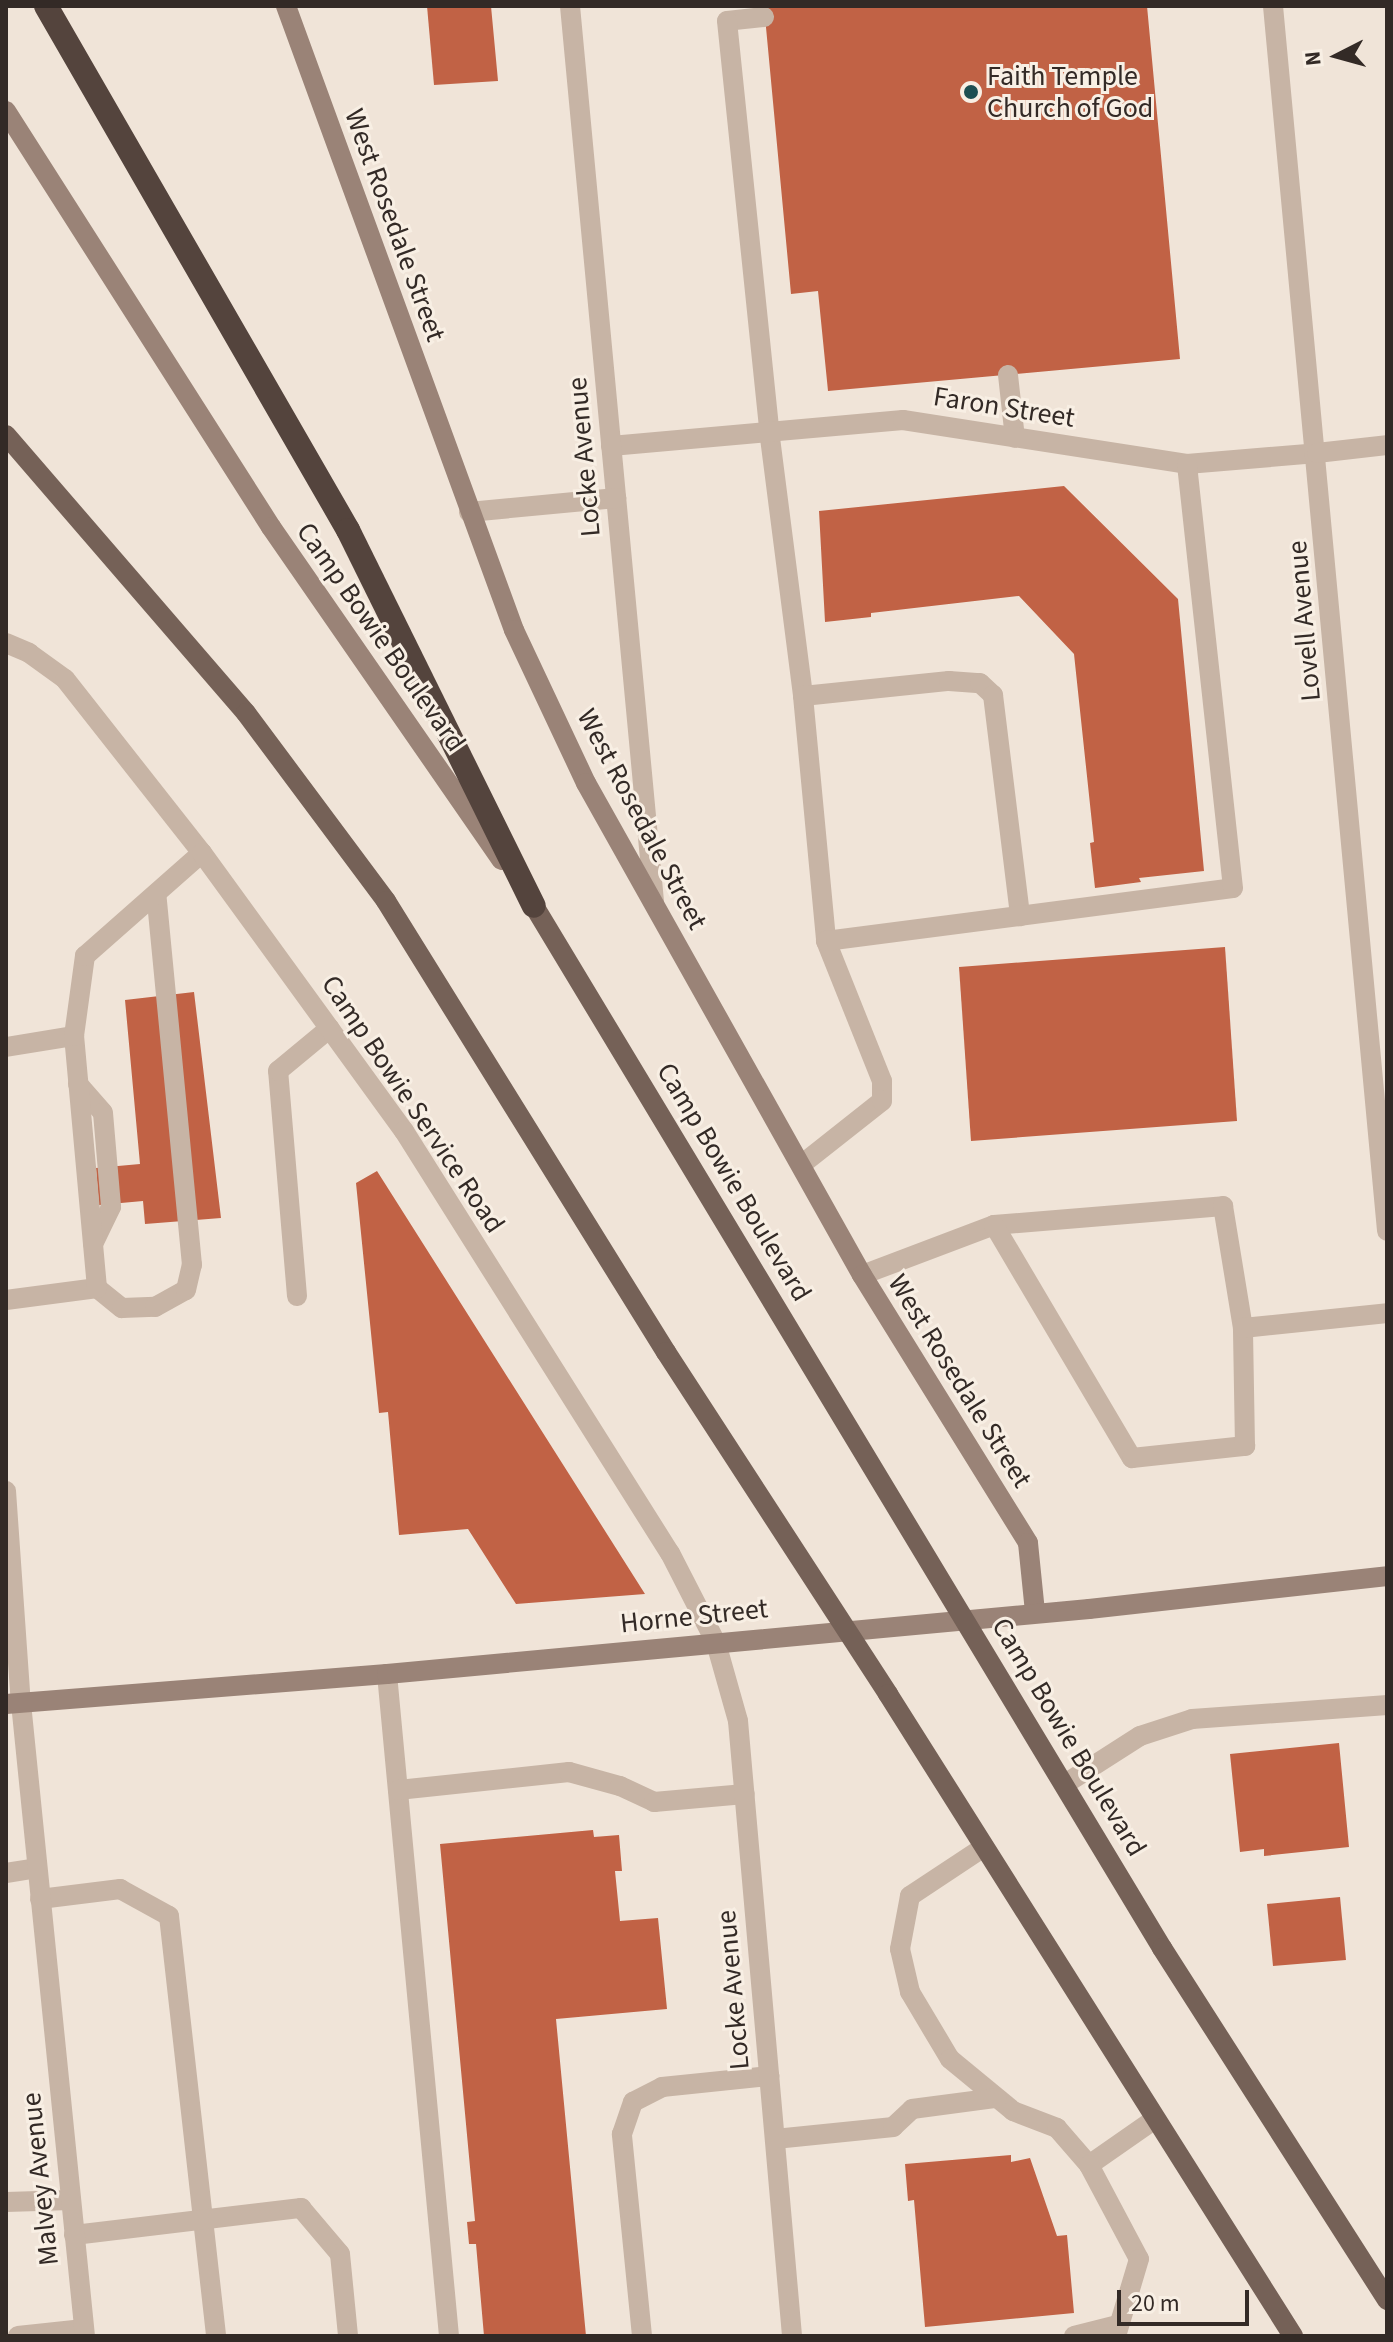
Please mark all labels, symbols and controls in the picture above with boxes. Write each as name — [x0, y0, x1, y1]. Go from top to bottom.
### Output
north arrow — [1297, 16, 1377, 96]
text: N — [1296, 50, 1330, 67]
place label: Faith Temple Church of God — [987, 59, 1153, 125]
marker: Faith Temple Church of God — [962, 83, 980, 101]
street label: West Rosedale Street — [337, 104, 453, 346]
street label: Locke Avenue — [560, 376, 608, 538]
street label: Faron Street — [931, 379, 1077, 435]
street label: Camp Bowie Boulevard — [289, 516, 473, 758]
street label: Lovell Avenue — [1280, 539, 1328, 703]
street label: West Rosedale Street — [570, 703, 714, 935]
street label: Camp Bowie Service Road — [314, 969, 512, 1239]
street label: Camp Bowie Boulevard — [650, 1057, 818, 1307]
street label: West Rosedale Street — [881, 1268, 1039, 1494]
street label: Horne Street — [619, 1592, 769, 1640]
street label: Camp Bowie Boulevard — [985, 1612, 1153, 1862]
street label: Locke Avenue — [709, 1909, 757, 2071]
street label: Malvey Avenue — [14, 2091, 66, 2267]
scale bar — [1121, 2274, 1253, 2324]
text: 20 m — [1131, 2286, 1180, 2321]

